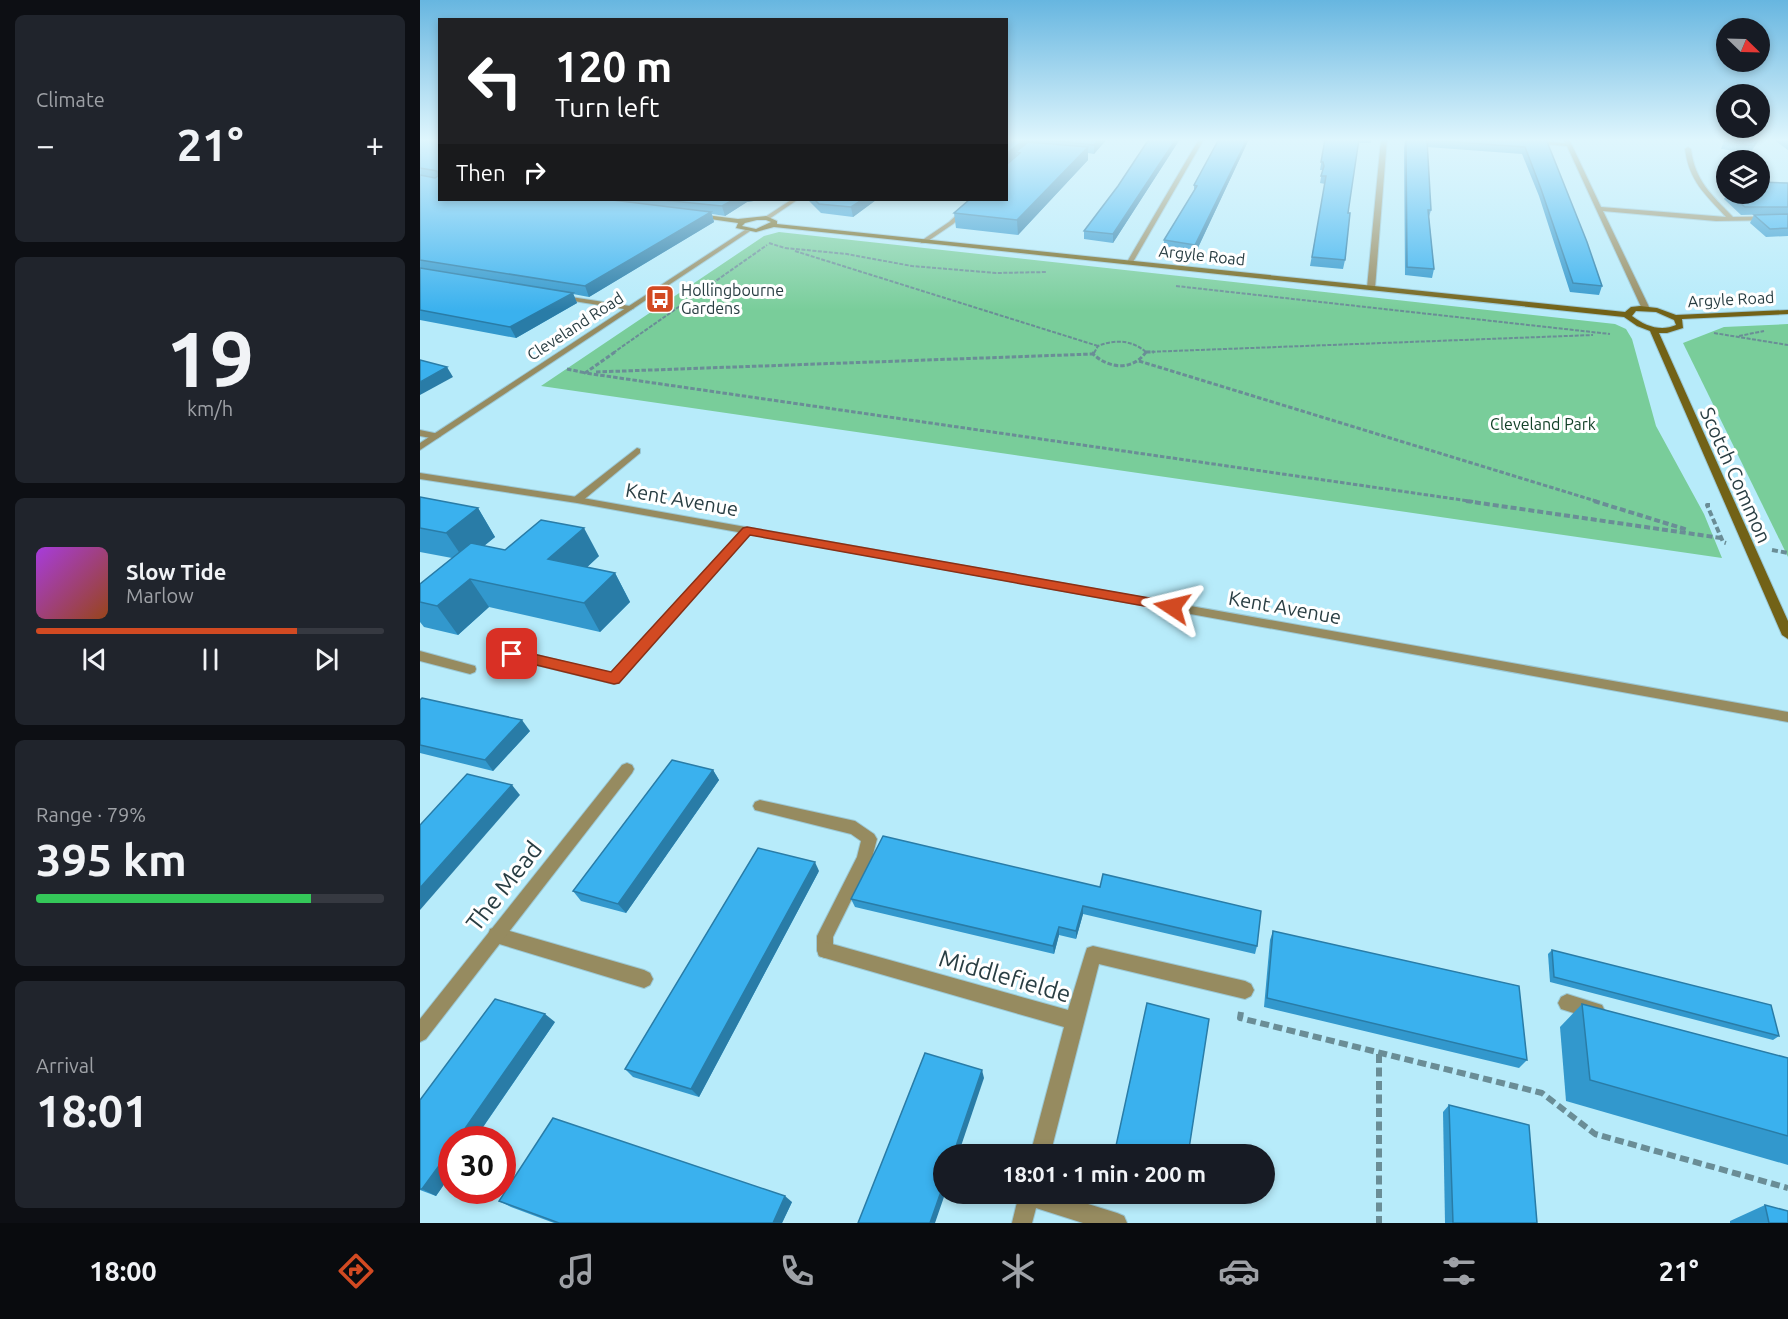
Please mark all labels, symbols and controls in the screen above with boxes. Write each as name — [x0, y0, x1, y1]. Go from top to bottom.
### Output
north arrow — [1716, 18, 1770, 72]
map controls — [1716, 18, 1770, 204]
icon: left — [456, 42, 534, 120]
text: 120 m — [555, 43, 672, 90]
button: search — [1716, 84, 1770, 138]
text: Climate — [36, 88, 105, 111]
text: Turn left — [555, 92, 659, 122]
text: 21° — [177, 119, 243, 170]
text: − — [36, 126, 55, 163]
text: + — [365, 126, 384, 163]
button: layers — [1716, 150, 1770, 204]
icon: right — [518, 156, 551, 189]
text: Then — [456, 160, 506, 185]
street label: Argyle Road — [1158, 242, 1246, 268]
place label: Hollingbourne Gardens — [681, 281, 784, 317]
bus stop icon: Hollingbourne Gardens — [644, 283, 676, 315]
street label: Cleveland Road — [524, 288, 626, 364]
street label: Argyle Road — [1687, 288, 1775, 310]
text: 19 — [166, 314, 254, 402]
text: km/h — [187, 397, 233, 420]
street label: Scotch Common — [1696, 404, 1776, 546]
park label: Cleveland Park — [1490, 415, 1596, 433]
street label: Kent Avenue — [624, 478, 740, 520]
text: Slow Tide — [126, 559, 226, 584]
position arrow — [1140, 575, 1204, 639]
text: Marlow — [126, 584, 194, 607]
street label: Kent Avenue — [1227, 586, 1343, 628]
pin — [486, 628, 537, 679]
icon: arrive — [495, 637, 528, 670]
icon: previous — [78, 643, 111, 676]
icon: pause — [194, 643, 227, 676]
icon: next — [310, 643, 343, 676]
text: Range · 79% — [36, 803, 146, 826]
text: 395 km — [36, 834, 187, 885]
street label: The Mead — [461, 836, 547, 936]
street label: Middlefielde — [936, 944, 1074, 1008]
text: Arrival — [36, 1054, 94, 1077]
text: 18:01 — [36, 1085, 149, 1136]
speed limit sign: 30 — [438, 1126, 516, 1204]
text: 18:01 · 1 min · 200 m — [1002, 1161, 1206, 1186]
icon: directions — [335, 1250, 377, 1292]
icon: music — [556, 1250, 598, 1292]
icon: phone — [776, 1250, 818, 1292]
icon: climate — [997, 1250, 1039, 1292]
icon: car — [1218, 1250, 1260, 1292]
icon: filters — [1438, 1250, 1480, 1292]
text: 18:00 — [89, 1256, 157, 1286]
text: 21° — [1659, 1256, 1699, 1286]

